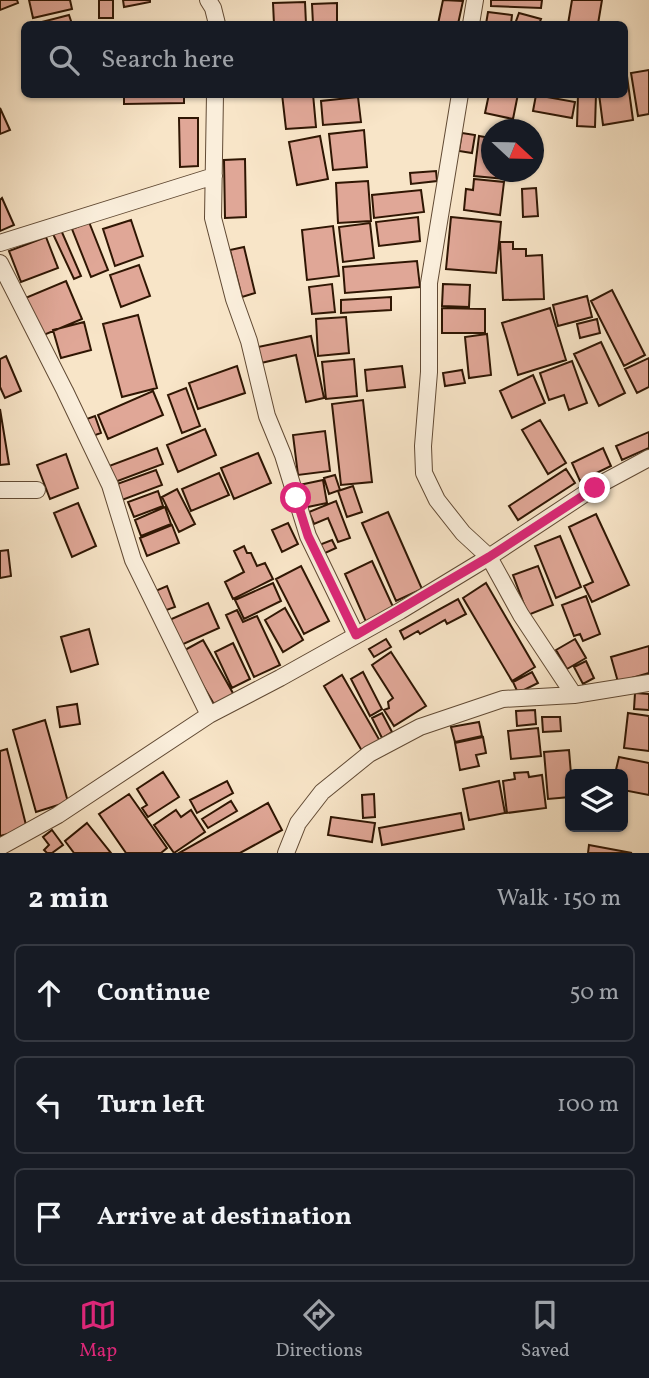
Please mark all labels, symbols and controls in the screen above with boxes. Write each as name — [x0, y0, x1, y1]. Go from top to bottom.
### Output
search box — [21, 21, 628, 98]
icon: search — [45, 41, 83, 79]
text: Search here — [101, 42, 234, 78]
north arrow — [481, 119, 544, 182]
route end — [579, 472, 610, 503]
route start — [280, 482, 311, 513]
map controls — [565, 769, 628, 832]
button: layers — [565, 769, 628, 832]
text: 2 min — [28, 878, 109, 920]
text: Walk · 150 m — [497, 883, 621, 915]
icon: ahead — [30, 974, 68, 1012]
text: Continue — [97, 975, 210, 1011]
text: 50 m — [570, 977, 619, 1009]
icon: left — [30, 1086, 68, 1124]
text: Turn left — [97, 1087, 205, 1123]
text: 100 m — [557, 1089, 619, 1121]
icon: arrive — [30, 1198, 68, 1236]
text: Arrive at destination — [97, 1199, 352, 1235]
tab: Map — [79, 1296, 117, 1364]
tab: Directions — [276, 1296, 363, 1364]
tab: Saved — [521, 1296, 570, 1364]

